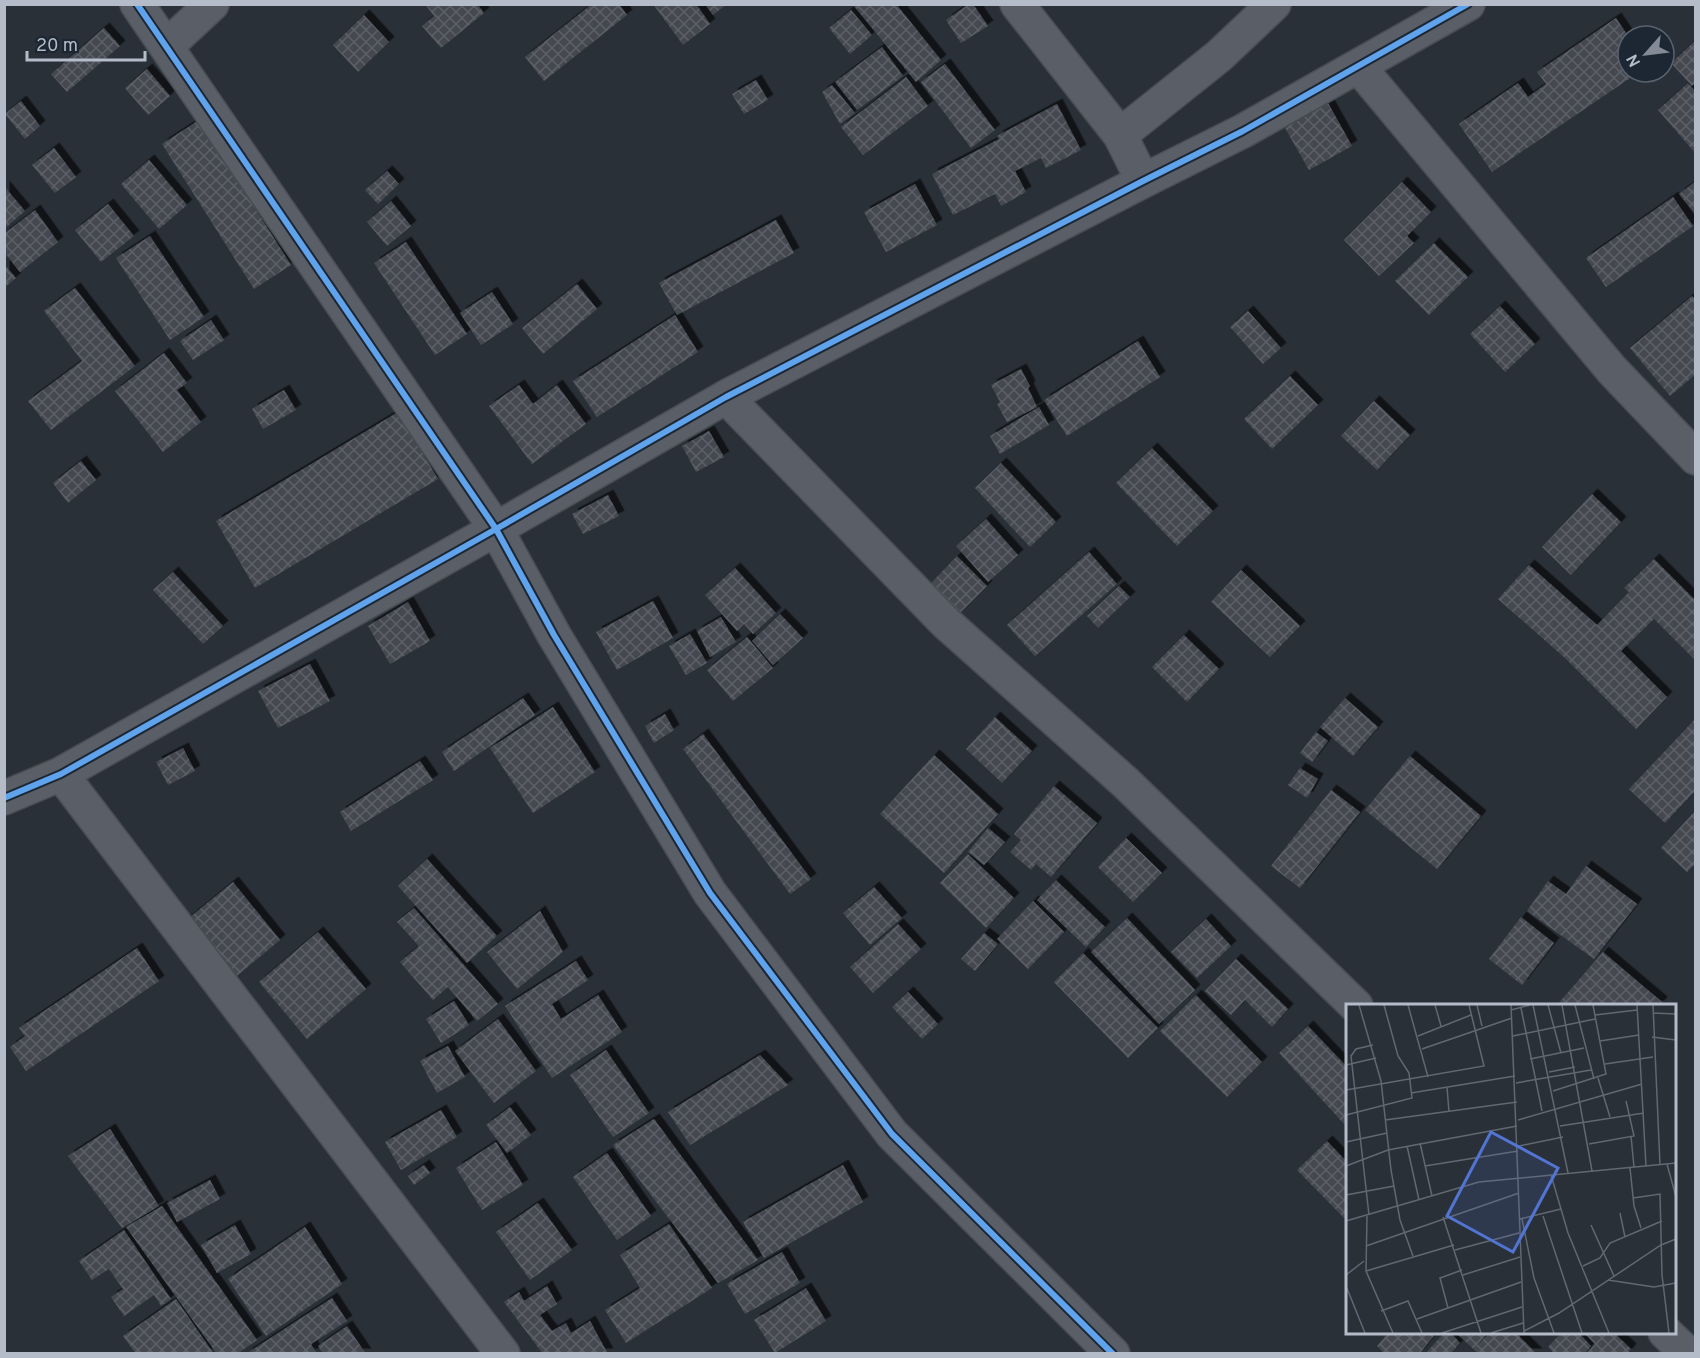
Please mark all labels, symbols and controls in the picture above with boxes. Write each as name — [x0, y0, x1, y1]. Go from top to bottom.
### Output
scale bar — [27, 24, 146, 62]
north arrow — [1616, 24, 1676, 84]
text: 20 m — [36, 35, 78, 58]
text: N — [1623, 50, 1646, 70]
inset map — [1346, 1004, 1676, 1334]

